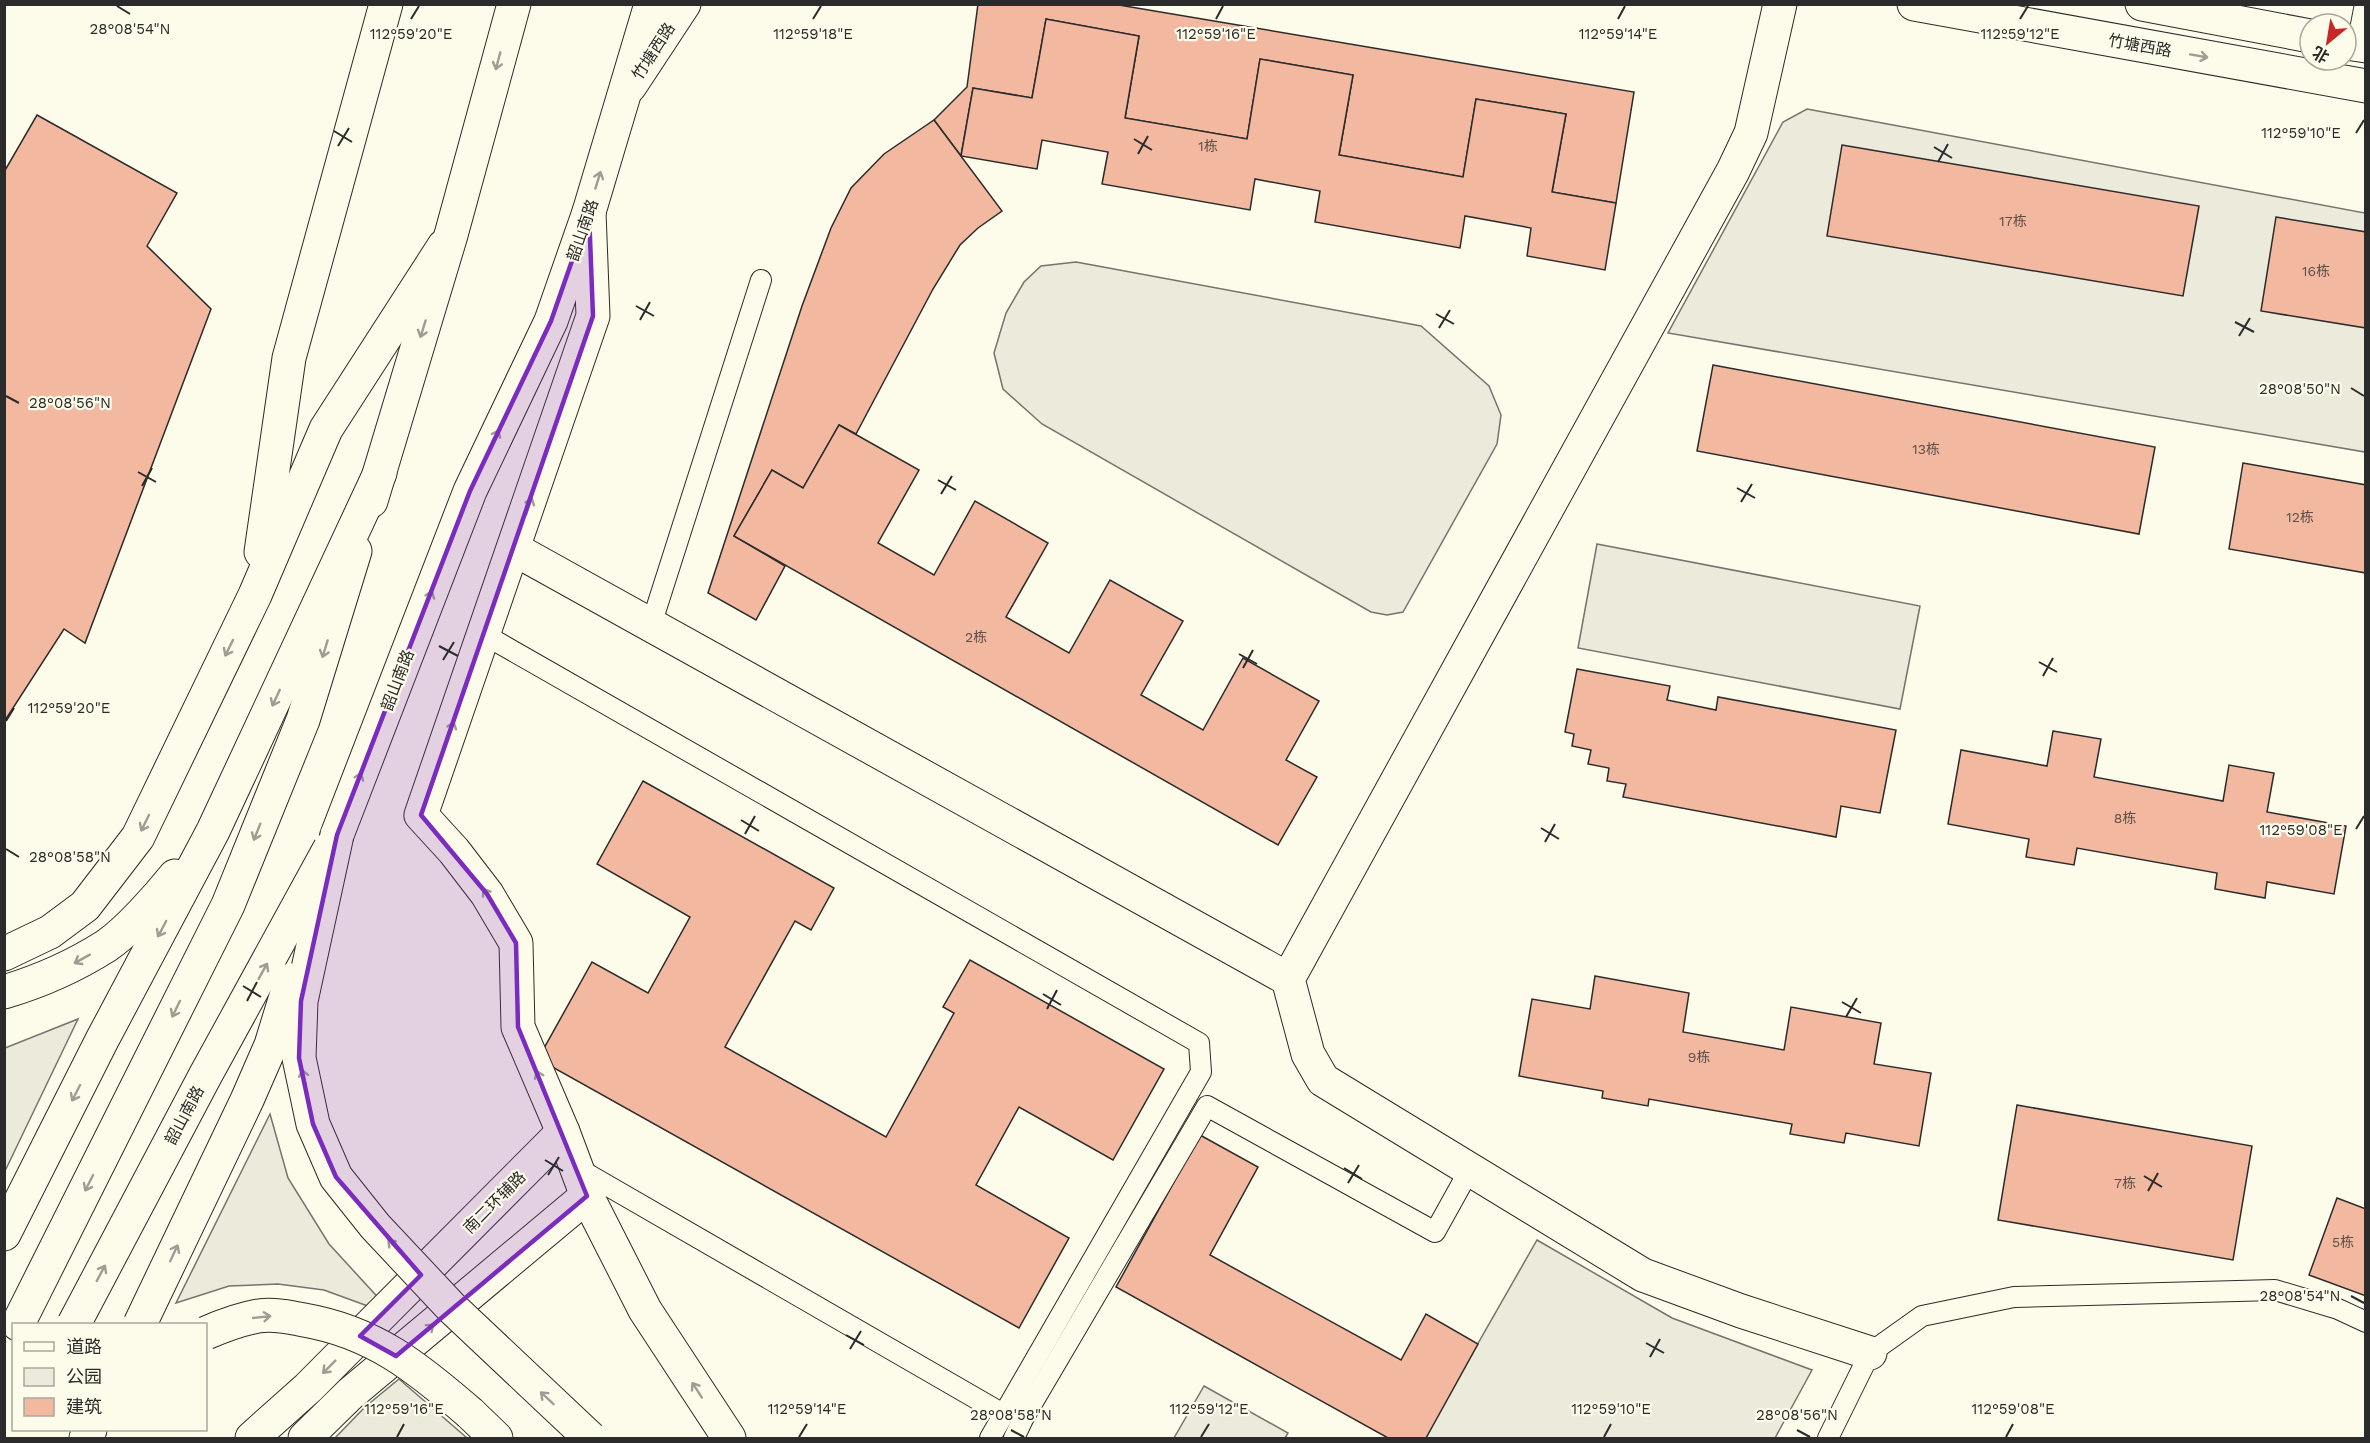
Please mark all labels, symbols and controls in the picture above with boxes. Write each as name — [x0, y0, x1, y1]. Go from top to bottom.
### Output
north arrow — [2298, 12, 2358, 72]
street label: 竹塘西路 — [628, 19, 679, 83]
text: 28°08'54"N — [89, 20, 171, 38]
text: 112°59'20"E — [370, 25, 452, 43]
text: 112°59'18"E — [773, 25, 853, 43]
text: 112°59'16"E — [1176, 25, 1256, 43]
text: 112°59'14"E — [1579, 25, 1657, 43]
text: 112°59'12"E — [1980, 25, 2060, 43]
street label: 竹塘西路 — [2107, 31, 2173, 60]
text: 北 — [2309, 42, 2332, 67]
one-way arrow — [492, 51, 504, 70]
one-way arrow — [2188, 51, 2208, 62]
text: 112°59'10"E — [2261, 124, 2341, 142]
house number: 1栋 — [1198, 138, 1218, 154]
one-way arrow — [593, 171, 604, 190]
street label: 韶山南路 — [563, 197, 602, 264]
house number: 17栋 — [1999, 213, 2027, 229]
house number: 16栋 — [2302, 263, 2330, 279]
one-way arrow — [417, 319, 428, 338]
text: 28°08'50"N — [2259, 380, 2341, 398]
text: 28°08'56"N — [29, 394, 111, 412]
one-way arrow — [489, 430, 501, 448]
house number: 13栋 — [1912, 441, 1940, 457]
one-way arrow — [524, 497, 535, 516]
house number: 12栋 — [2286, 509, 2314, 525]
one-way arrow — [424, 590, 435, 609]
house number: 2栋 — [965, 629, 987, 645]
one-way arrow — [223, 638, 235, 656]
one-way arrow — [319, 639, 330, 658]
street label: 韶山南路 — [377, 647, 418, 713]
one-way arrow — [270, 688, 282, 706]
text: 112°59'20"E — [28, 699, 110, 717]
one-way arrow — [447, 721, 458, 740]
one-way arrow — [354, 772, 365, 791]
house number: 8栋 — [2114, 810, 2136, 826]
one-way arrow — [138, 814, 150, 832]
text: 112°59'08"E — [2259, 821, 2343, 839]
one-way arrow — [251, 822, 262, 840]
text: 28°08'58"N — [29, 848, 111, 866]
one-way arrow — [481, 888, 493, 905]
one-way arrow — [155, 919, 167, 937]
one-way arrow — [74, 953, 91, 965]
one-way arrow — [257, 963, 269, 980]
one-way arrow — [170, 999, 182, 1017]
house number: 9栋 — [1688, 1049, 1710, 1065]
one-way arrow — [298, 1069, 309, 1088]
one-way arrow — [534, 1070, 545, 1088]
one-way arrow — [70, 1083, 81, 1101]
street label: 韶山南路 — [161, 1083, 208, 1148]
street label: 南二环辅路 — [459, 1167, 529, 1237]
one-way arrow — [83, 1174, 95, 1192]
house number: 7栋 — [2114, 1175, 2136, 1191]
house number: 5栋 — [2332, 1234, 2354, 1250]
one-way arrow — [388, 1239, 402, 1254]
one-way arrow — [169, 1244, 181, 1262]
one-way arrow — [96, 1264, 107, 1282]
text: 28°08'54"N — [2259, 1287, 2341, 1305]
one-way arrow — [251, 1311, 271, 1322]
legend — [12, 1323, 207, 1431]
one-way arrow — [419, 1323, 435, 1336]
text: 道路 — [66, 1336, 102, 1357]
one-way arrow — [321, 1359, 336, 1374]
text: 公园 — [66, 1366, 102, 1387]
one-way arrow — [691, 1382, 703, 1398]
one-way arrow — [540, 1391, 555, 1406]
text: 建筑 — [66, 1396, 102, 1417]
text: 112°59'16"E — [364, 1400, 444, 1418]
text: 112°59'14"E — [768, 1400, 846, 1418]
text: 112°59'12"E — [1169, 1400, 1249, 1418]
text: 112°59'10"E — [1571, 1400, 1651, 1418]
text: 112°59'08"E — [1971, 1400, 2055, 1418]
text: 28°08'58"N — [970, 1406, 1052, 1424]
text: 28°08'56"N — [1756, 1406, 1838, 1424]

